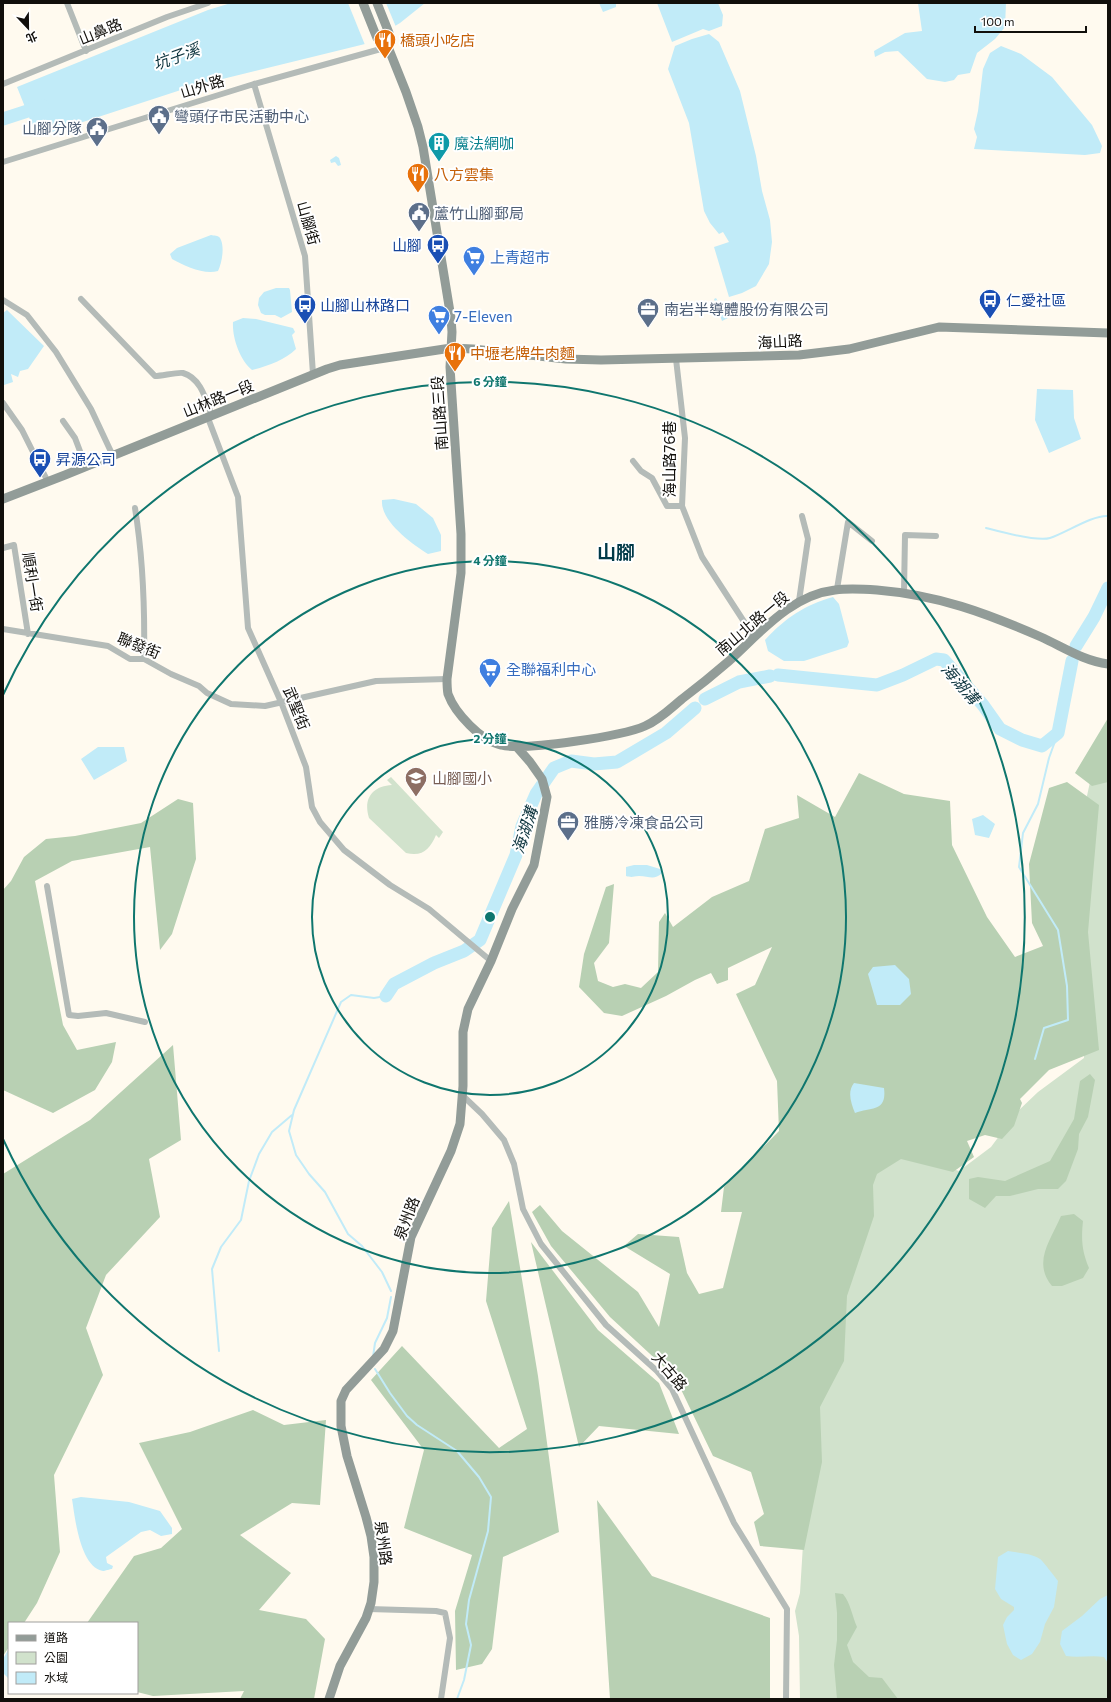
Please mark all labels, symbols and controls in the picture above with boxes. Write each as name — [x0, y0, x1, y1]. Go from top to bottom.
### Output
north arrow — [8, 8, 48, 48]
scale bar — [975, 8, 1086, 34]
street label: 山鼻路 — [76, 14, 124, 48]
text: 100 m — [981, 14, 1015, 28]
restaurant icon: 橋頭小吃店 — [372, 27, 398, 60]
text: 北 — [24, 30, 39, 46]
place label: 橋頭小吃店 — [400, 31, 475, 49]
water label: 坑子溪 — [150, 38, 204, 73]
street label: 山外路 — [178, 71, 226, 101]
public building icon: 彎頭仔市民活動中心 — [146, 103, 172, 136]
place label: 彎頭仔市民活動中心 — [174, 107, 309, 125]
public building icon: 山腳分隊 — [84, 115, 110, 148]
place label: 山腳分隊 — [22, 119, 82, 137]
building icon: 魔法網咖 — [426, 130, 452, 163]
place label: 魔法網咖 — [454, 134, 514, 152]
restaurant icon: 八方雲集 — [405, 161, 431, 194]
place label: 八方雲集 — [434, 165, 494, 183]
street label: 山腳街 — [294, 199, 324, 247]
public building icon: 蘆竹山腳郵局 — [406, 200, 432, 233]
place label: 蘆竹山腳郵局 — [434, 204, 524, 222]
bus stop icon: 山腳 — [425, 232, 451, 265]
place label: 山腳 — [392, 236, 422, 254]
supermarket icon: 上青超市 — [461, 244, 487, 277]
place label: 上青超市 — [490, 248, 550, 266]
bus stop icon: 仁愛社區 — [977, 287, 1003, 320]
place label: 仁愛社區 — [1006, 291, 1066, 309]
bus stop icon: 山腳山林路口 — [292, 292, 318, 325]
place label: 山腳山林路口 — [320, 296, 410, 314]
office icon: 南岩半導體股份有限公司 — [635, 296, 661, 329]
place label: 南岩半導體股份有限公司 — [664, 300, 829, 318]
supermarket icon: 7-Eleven — [426, 303, 452, 336]
place label: 7-Eleven — [454, 307, 513, 325]
street label: 海山路 — [757, 331, 803, 351]
restaurant icon: 中壢老牌牛肉麵 — [442, 340, 468, 373]
place label: 中壢老牌牛肉麵 — [470, 344, 575, 362]
text: 6 分鐘 — [473, 374, 507, 388]
street label: 南山路三段 — [427, 375, 451, 451]
street label: 山林路一段 — [180, 376, 256, 420]
street label: 海山路76巷 — [660, 421, 678, 497]
bus stop icon: 昇源公司 — [27, 446, 53, 479]
place label: 昇源公司 — [56, 450, 116, 468]
district label: 山腳 — [597, 540, 635, 563]
street label: 順利一街 — [19, 551, 47, 613]
text: 4 分鐘 — [473, 553, 507, 567]
street label: 南山北路一段 — [712, 587, 792, 659]
street label: 聯發街 — [115, 628, 163, 662]
supermarket icon: 全聯福利中心 — [477, 656, 503, 689]
water label: 海湖溝 — [938, 659, 985, 709]
place label: 全聯福利中心 — [506, 660, 596, 678]
street label: 武聖街 — [280, 684, 314, 732]
text: 2 分鐘 — [473, 731, 507, 745]
school or university icon: 山腳國小 — [403, 765, 429, 798]
place label: 山腳國小 — [432, 769, 492, 787]
water label: 海湖溝 — [508, 802, 541, 856]
office icon: 雅勝冷凍食品公司 — [555, 809, 581, 842]
place label: 雅勝冷凍食品公司 — [584, 813, 704, 831]
centre of rings — [483, 910, 497, 924]
street label: 泉州路 — [390, 1194, 422, 1242]
street label: 大古路 — [649, 1348, 691, 1394]
street label: 泉州路 — [372, 1519, 396, 1567]
legend — [8, 1622, 138, 1694]
text: 道路 — [44, 1630, 68, 1644]
text: 公園 — [44, 1650, 68, 1664]
text: 水域 — [44, 1670, 68, 1684]

